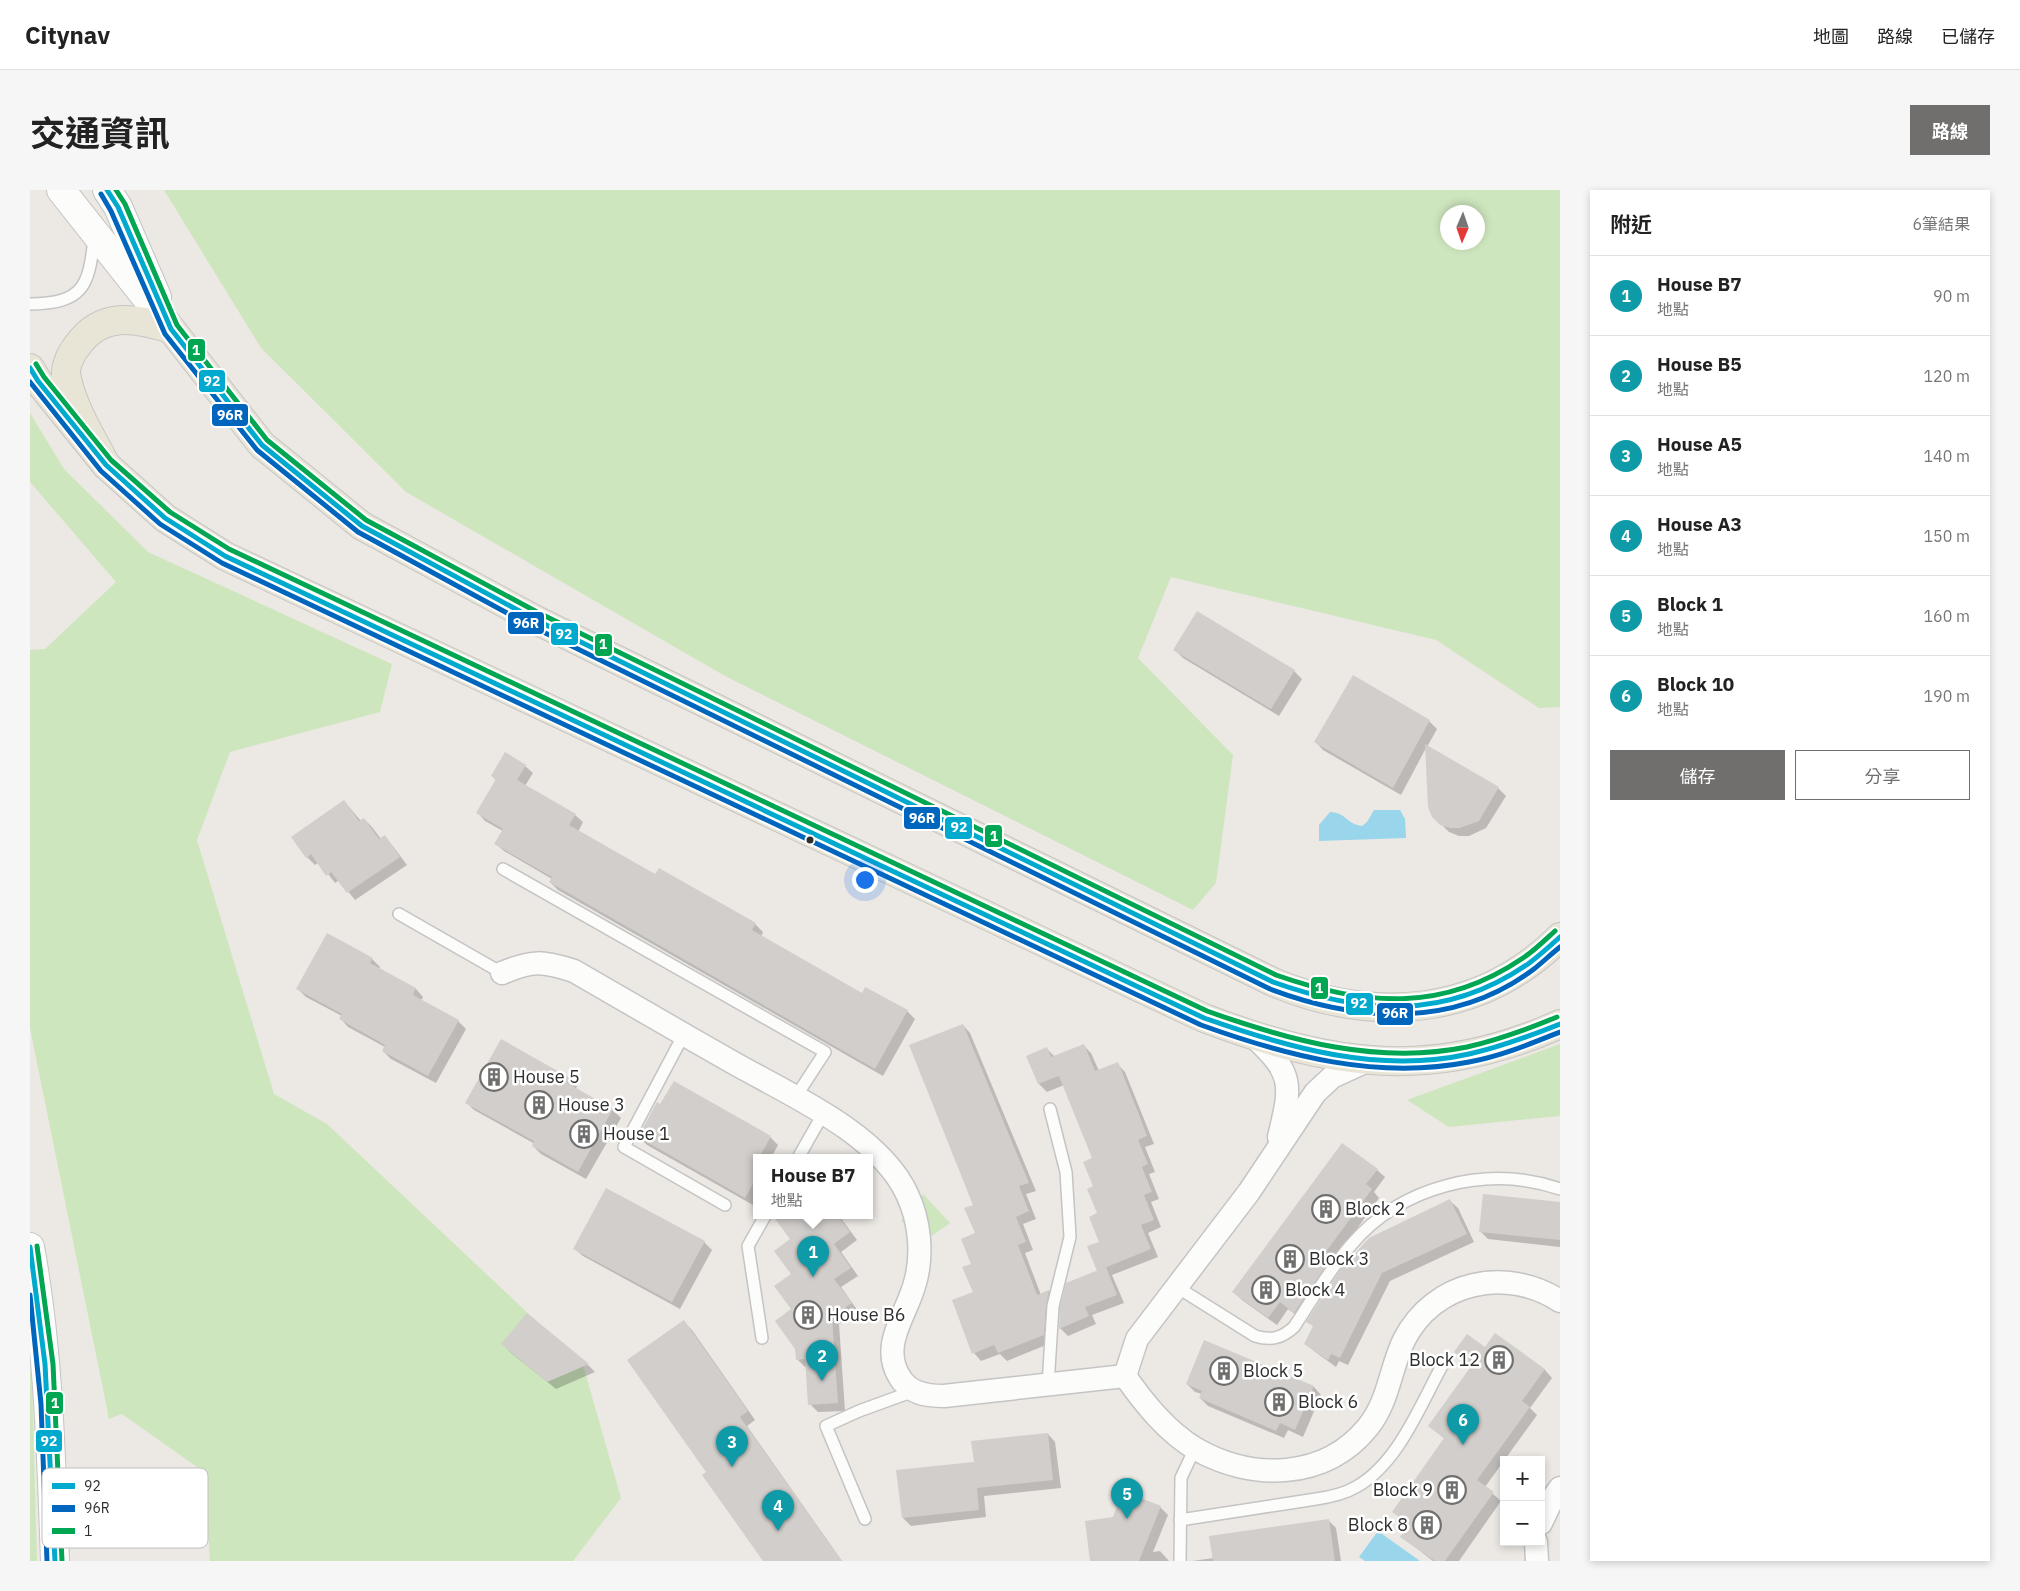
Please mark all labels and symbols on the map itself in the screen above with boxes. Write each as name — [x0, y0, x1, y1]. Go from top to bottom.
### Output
north arrow — [1440, 205, 1485, 250]
line badge: 1 — [187, 338, 206, 362]
text: 1 — [192, 341, 201, 359]
line badge: 92 — [198, 369, 226, 393]
text: 92 — [204, 372, 220, 390]
line badge: 96R — [211, 403, 249, 427]
text: 96R — [217, 406, 243, 424]
line badge: 96R — [507, 611, 545, 635]
text: 96R — [513, 614, 539, 632]
line badge: 92 — [550, 622, 579, 646]
text: 92 — [556, 625, 572, 643]
line badge: 1 — [594, 633, 613, 657]
text: 1 — [599, 635, 608, 653]
line badge: 96R — [903, 806, 941, 830]
text: 96R — [909, 809, 935, 827]
line badge: 92 — [944, 816, 973, 840]
text: 92 — [951, 818, 967, 836]
line badge: 1 — [984, 824, 1003, 848]
text: 1 — [990, 827, 999, 845]
unlabelled marker — [805, 835, 815, 845]
your location — [852, 867, 878, 893]
line badge: 1 — [1310, 976, 1329, 1000]
text: 1 — [1315, 979, 1324, 997]
line badge: 92 — [1345, 992, 1374, 1016]
text: 92 — [1351, 994, 1367, 1012]
line badge: 96R — [1376, 1002, 1414, 1026]
text: 96R — [1382, 1004, 1408, 1022]
building icon: House 5 — [479, 1062, 509, 1092]
place label: House 5 — [513, 1065, 580, 1088]
building icon: House 3 — [524, 1090, 554, 1120]
place label: House 3 — [558, 1093, 625, 1116]
building icon: House 1 — [569, 1119, 599, 1149]
place label: House 1 — [603, 1122, 670, 1145]
building icon: Block 2 — [1311, 1194, 1341, 1224]
place label: Block 2 — [1345, 1197, 1405, 1220]
pin: 1 — [797, 1236, 829, 1277]
building icon: Block 3 — [1275, 1244, 1305, 1274]
place label: Block 3 — [1309, 1247, 1369, 1270]
building icon: Block 4 — [1251, 1275, 1281, 1305]
place label: Block 4 — [1285, 1278, 1346, 1301]
building icon: House B6 — [793, 1300, 823, 1330]
place label: House B6 — [827, 1303, 905, 1326]
pin: 2 — [806, 1340, 838, 1381]
building icon: Block 12 — [1484, 1345, 1514, 1375]
place label: Block 12 — [1409, 1348, 1480, 1371]
building icon: Block 5 — [1209, 1356, 1239, 1386]
place label: Block 5 — [1243, 1359, 1303, 1382]
building icon: Block 6 — [1264, 1387, 1294, 1417]
place label: Block 6 — [1298, 1390, 1358, 1413]
line badge: 1 — [45, 1391, 64, 1415]
text: 1 — [51, 1394, 60, 1412]
pin: 6 — [1447, 1404, 1479, 1445]
pin: 3 — [716, 1426, 748, 1467]
line badge: 92 — [35, 1429, 63, 1453]
text: 92 — [41, 1432, 57, 1450]
legend — [42, 1468, 208, 1548]
building icon: Block 9 — [1437, 1475, 1467, 1505]
text: 92 — [84, 1477, 101, 1495]
pin: 5 — [1111, 1478, 1143, 1519]
place label: Block 9 — [1373, 1478, 1433, 1501]
pin: 4 — [762, 1490, 794, 1531]
text: 96R — [84, 1499, 110, 1517]
building icon: Block 8 — [1412, 1510, 1442, 1540]
place label: Block 8 — [1348, 1513, 1408, 1536]
text: 1 — [84, 1522, 92, 1540]

